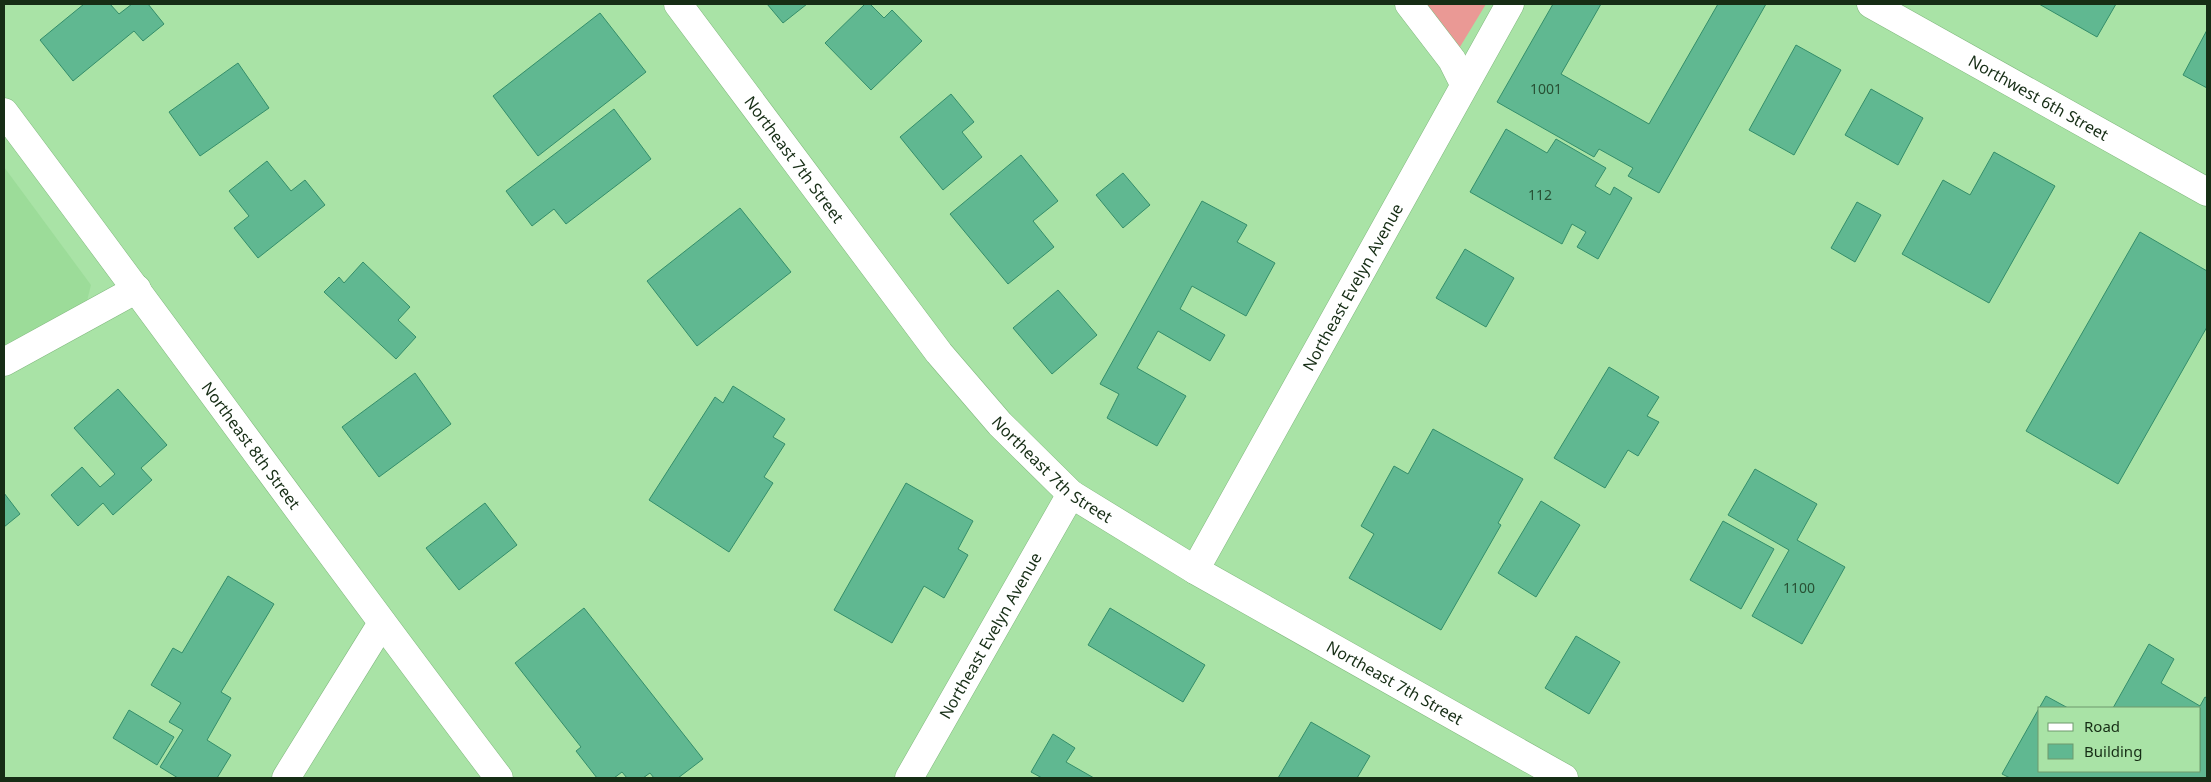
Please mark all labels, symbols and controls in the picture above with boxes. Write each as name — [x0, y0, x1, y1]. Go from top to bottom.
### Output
street label: Northwest 6th Street — [1965, 50, 2113, 146]
house number: 1001 — [1530, 79, 1562, 98]
street label: Northeast 7th Street — [739, 91, 849, 228]
house number: 112 — [1528, 185, 1552, 204]
street label: Northeast Evelyn Avenue — [1297, 199, 1408, 375]
street label: Northeast 8th Street — [197, 377, 306, 514]
street label: Northeast 7th Street — [987, 411, 1117, 528]
street label: Northeast Evelyn Avenue — [934, 548, 1047, 723]
house number: 1100 — [1783, 578, 1815, 597]
street label: Northeast 7th Street — [1323, 635, 1467, 730]
legend — [2038, 707, 2201, 772]
text: Road — [2084, 716, 2120, 736]
text: Building — [2084, 741, 2142, 761]

